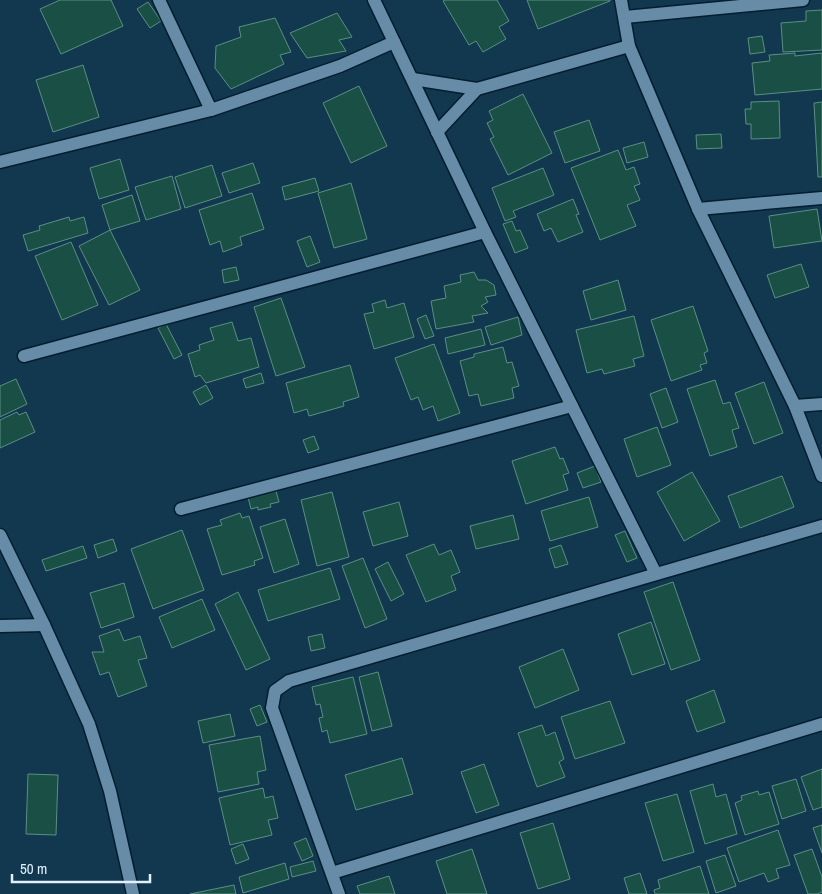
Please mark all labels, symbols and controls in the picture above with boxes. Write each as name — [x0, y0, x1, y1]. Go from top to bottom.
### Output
scale bar — [12, 852, 150, 884]
text: 50 m — [20, 858, 47, 879]

